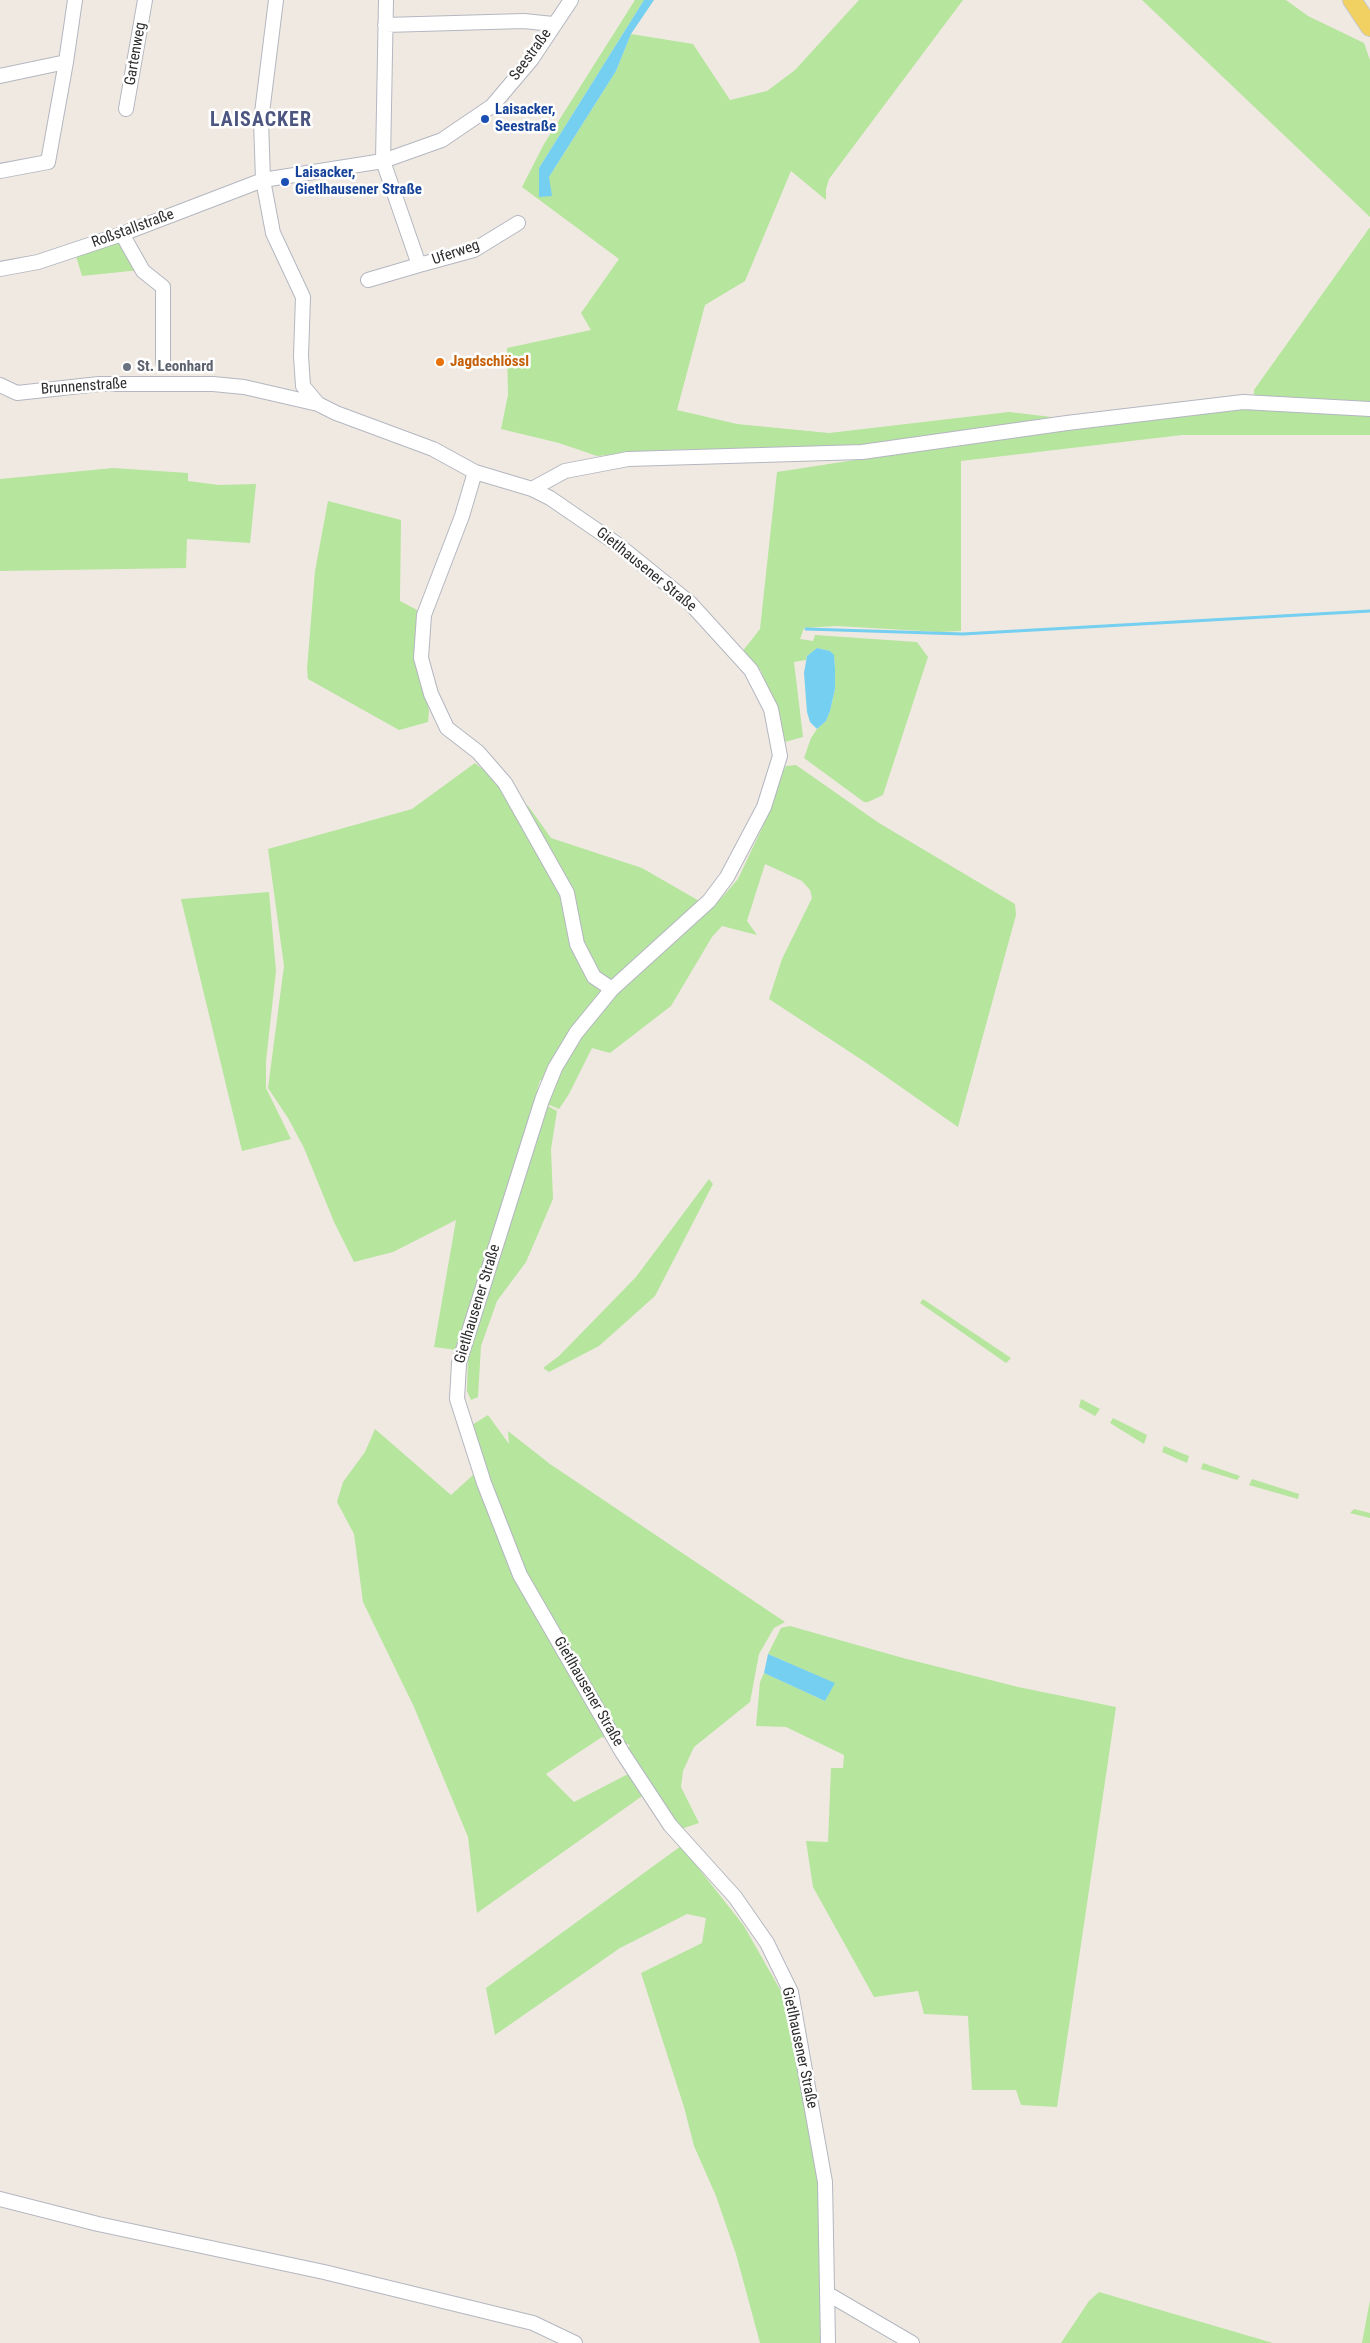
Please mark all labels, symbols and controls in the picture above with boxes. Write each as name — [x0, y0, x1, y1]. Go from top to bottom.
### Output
street label: Gartenweg — [122, 21, 150, 87]
street label: Seestraße — [506, 26, 556, 84]
place label: Laisacker, Seestraße — [495, 101, 556, 136]
district label: LAISACKER — [209, 109, 313, 133]
marker: Laisacker, Seestraße — [479, 113, 491, 125]
place label: Laisacker, Gietlhausener Straße — [295, 164, 422, 199]
marker: Laisacker, Gietlhausener Straße — [279, 176, 291, 188]
street label: Roßstallstraße — [89, 206, 177, 252]
street label: Uferweg — [430, 237, 482, 269]
place label: Jagdschlössl — [450, 353, 529, 371]
marker: Jagdschlössl — [434, 356, 446, 368]
place label: St. Leonhard — [137, 358, 213, 376]
marker: St. Leonhard — [121, 361, 133, 373]
street label: Brunnenstraße — [40, 375, 128, 399]
street label: Gietlhausener Straße — [592, 524, 700, 616]
street label: Gietlhausener Straße — [451, 1242, 505, 1366]
street label: Gietlhausener Straße — [549, 1634, 627, 1750]
street label: Gietlhausener Straße — [777, 1986, 821, 2110]

